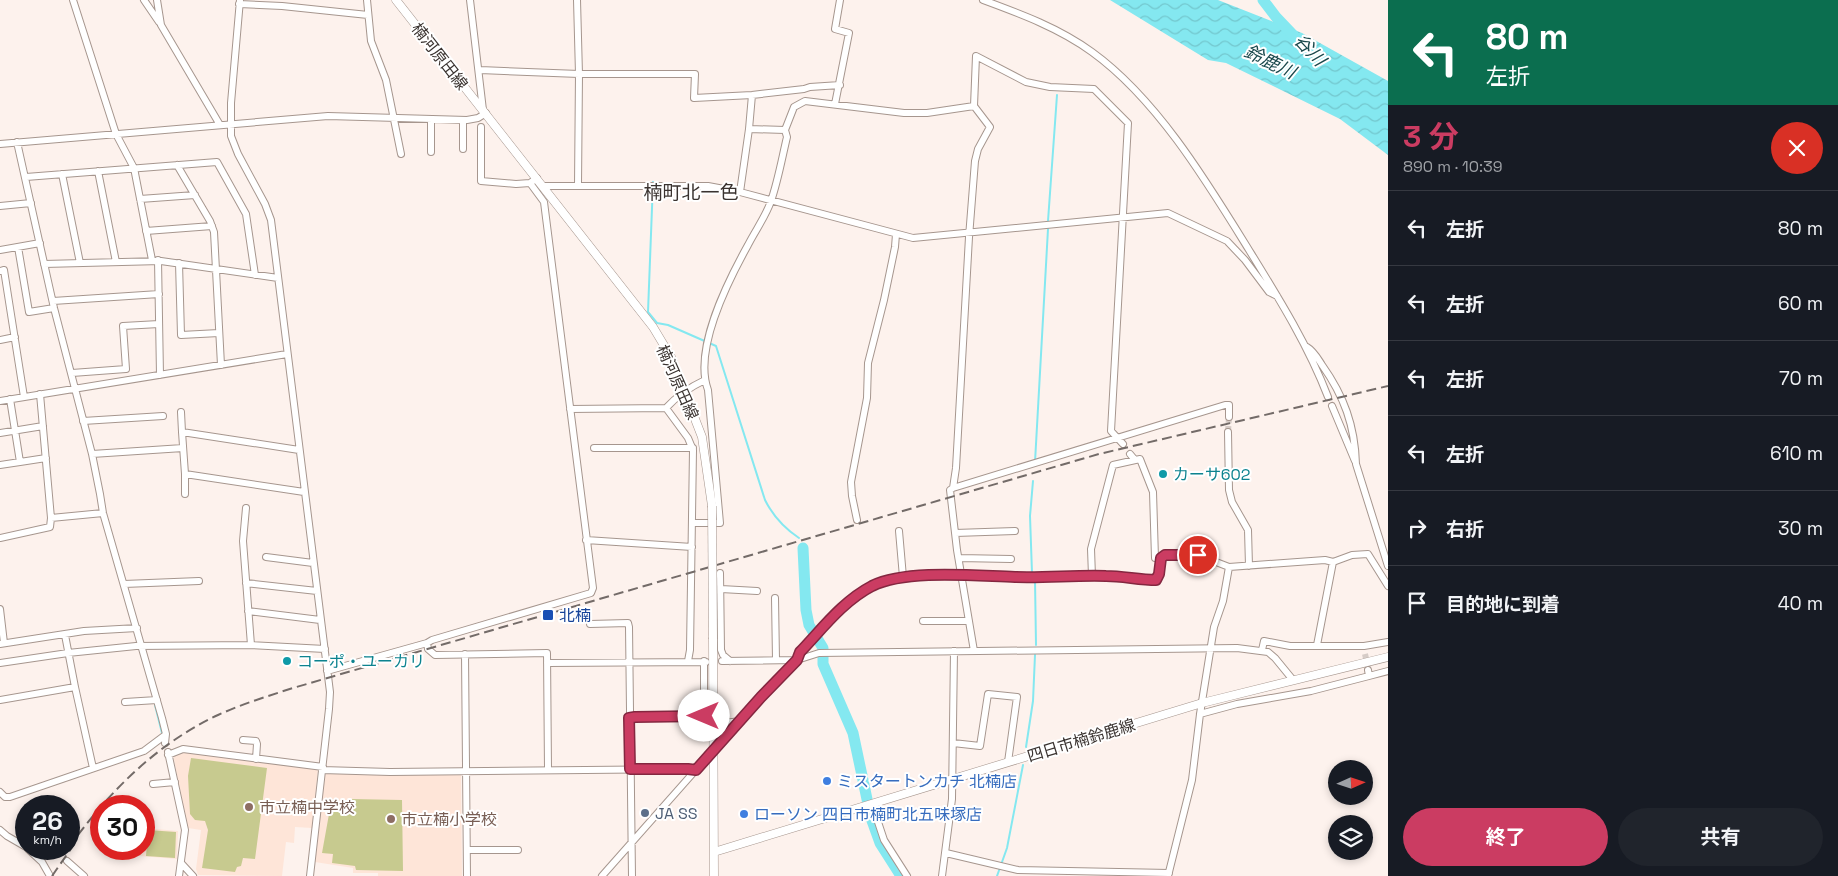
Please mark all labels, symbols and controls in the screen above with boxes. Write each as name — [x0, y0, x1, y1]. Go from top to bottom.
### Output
text: 80 m — [1486, 15, 1568, 59]
street label: 楠河原田線 — [407, 18, 473, 94]
icon: left — [1403, 20, 1468, 85]
water label: 谷川 — [1290, 29, 1332, 72]
water label: 鈴鹿川 — [1241, 39, 1301, 85]
text: 左折 — [1486, 62, 1530, 90]
text: 3 分 — [1403, 117, 1459, 156]
button: close — [1771, 122, 1823, 174]
text: 890 m · 10:39 — [1403, 156, 1503, 177]
district label: 楠町北一色 — [643, 180, 739, 205]
icon: left — [1403, 214, 1431, 242]
text: 80 m — [1778, 216, 1823, 241]
text: 左折 — [1446, 217, 1484, 242]
icon: left — [1403, 289, 1431, 317]
text: 60 m — [1778, 291, 1823, 316]
text: 左折 — [1446, 292, 1484, 317]
street label: 楠河原田線 — [652, 341, 703, 423]
icon: left — [1403, 364, 1431, 392]
text: 70 m — [1779, 366, 1823, 391]
text: 左折 — [1446, 367, 1484, 392]
icon: left — [1403, 439, 1431, 467]
text: 610 m — [1770, 441, 1823, 466]
text: 左折 — [1446, 442, 1484, 467]
place label: カーサ602 — [1173, 464, 1250, 485]
marker: カーサ602 — [1157, 468, 1169, 480]
icon: right — [1403, 514, 1431, 542]
text: 30 m — [1778, 516, 1823, 541]
text: 右折 — [1446, 517, 1484, 542]
pin — [1177, 534, 1219, 576]
icon: arrive — [1184, 541, 1212, 569]
icon: arrive — [1403, 589, 1431, 617]
text: 40 m — [1778, 591, 1823, 616]
text: 目的地に到着 — [1446, 592, 1560, 617]
place label: 北楠 — [559, 605, 591, 626]
marker: 北楠 — [541, 608, 555, 622]
place label: コーポ・ユーカリ — [297, 651, 425, 672]
marker: コーポ・ユーカリ — [281, 655, 293, 667]
position arrow — [677, 689, 729, 741]
street label: 四日市楠鈴鹿線 — [1025, 714, 1138, 767]
north arrow — [1328, 760, 1372, 805]
map controls — [1328, 760, 1373, 860]
place label: ミスタートンカチ 北楠店 — [837, 771, 1017, 792]
marker: ミスタートンカチ 北楠店 — [821, 775, 833, 787]
speed limit sign: 30 — [90, 795, 155, 860]
place label: 市立楠中学校 — [259, 797, 355, 818]
marker: 市立楠中学校 — [243, 801, 255, 813]
place label: JA SS — [655, 803, 698, 824]
place label: ローソン 四日市楠町北五味塚店 — [754, 804, 982, 825]
text: 26 — [32, 805, 63, 837]
marker: JA SS — [639, 807, 651, 819]
marker: ローソン 四日市楠町北五味塚店 — [738, 808, 750, 820]
button: 終了 — [1403, 808, 1608, 866]
button: 共有 — [1618, 808, 1823, 866]
place label: 市立楠小学校 — [401, 809, 497, 830]
marker: 市立楠小学校 — [385, 813, 397, 825]
button: layers — [1328, 815, 1373, 860]
text: km/h — [33, 832, 62, 848]

